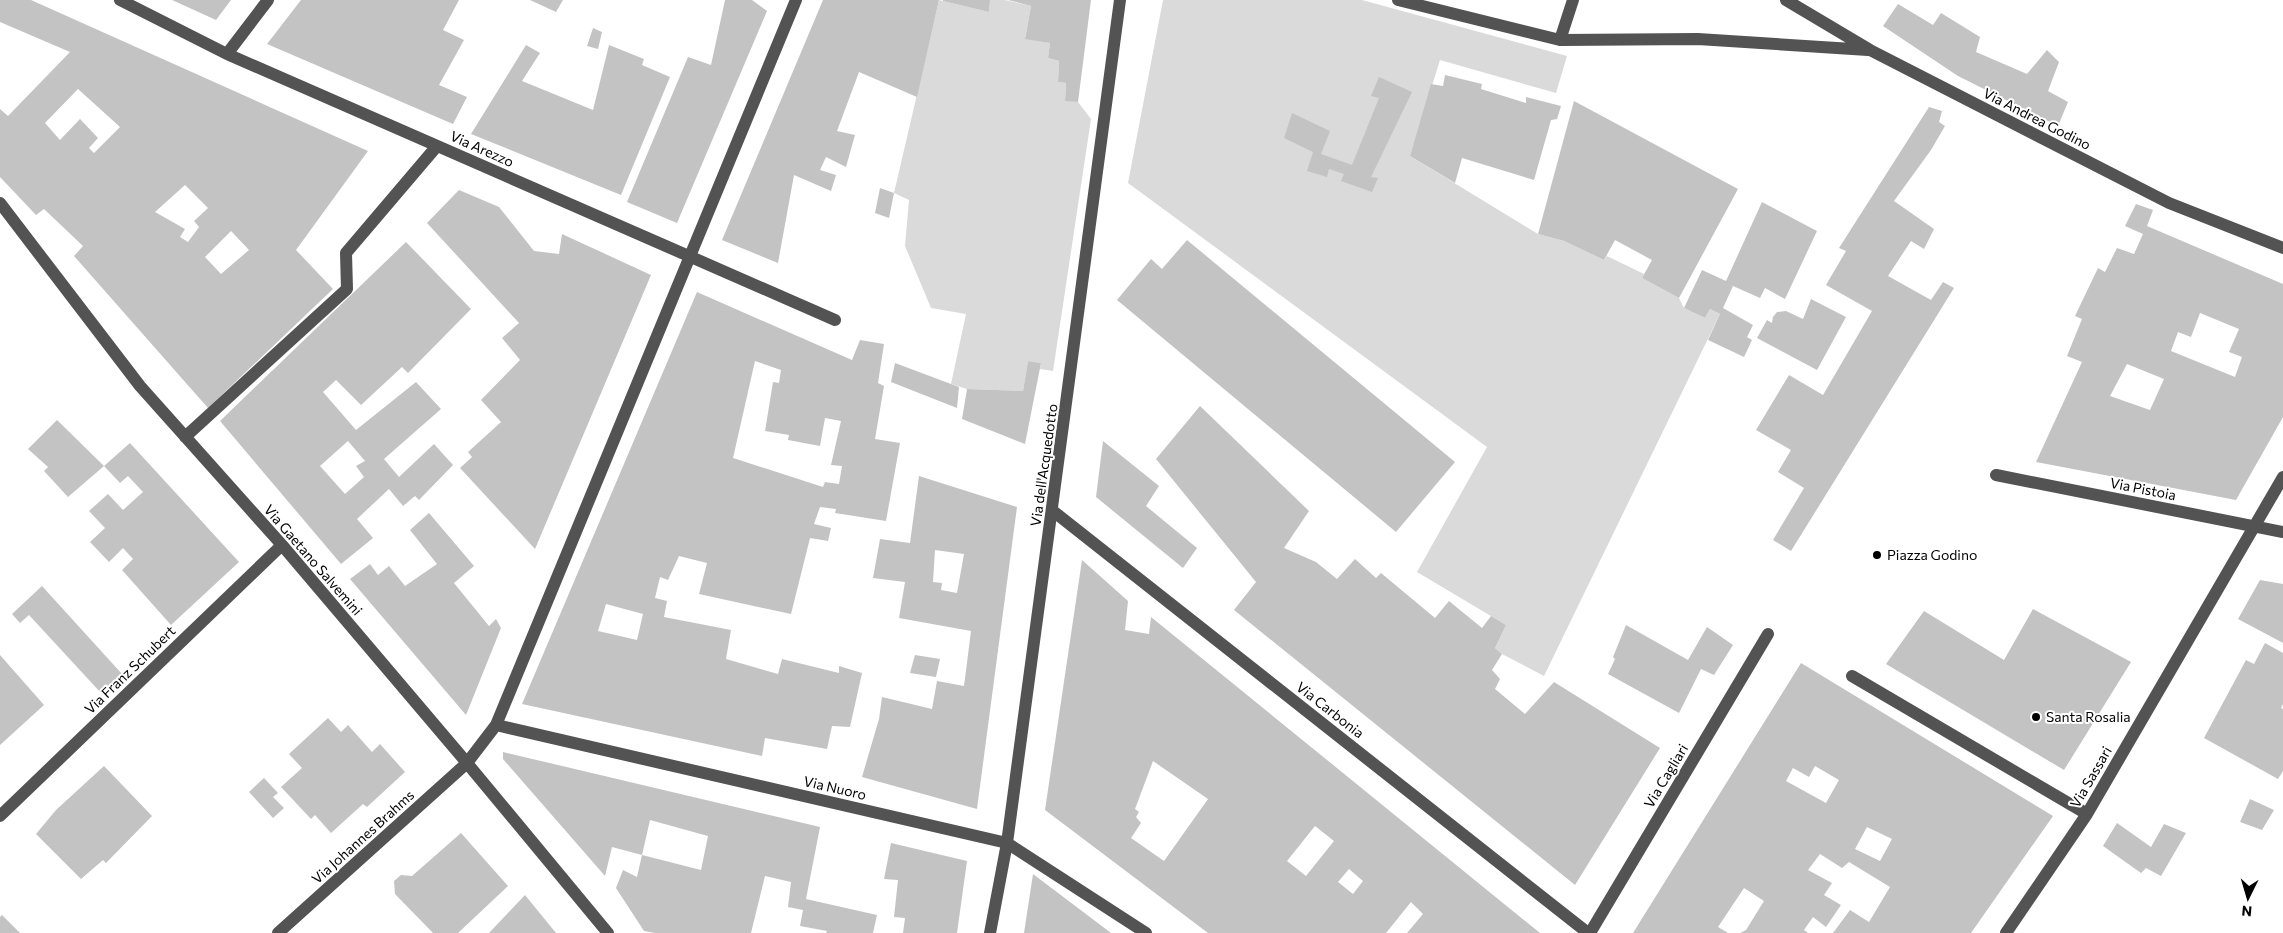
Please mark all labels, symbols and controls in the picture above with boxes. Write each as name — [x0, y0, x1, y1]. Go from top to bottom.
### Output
street label: Via Andrea Godino — [1981, 84, 2094, 153]
street label: Via Arezzo — [448, 127, 517, 170]
street label: Via dell'Acquedotto — [1026, 403, 1061, 527]
street label: Via Pistoia — [2109, 474, 2178, 503]
street label: Via Gaetano Salvemini — [261, 501, 366, 618]
place label: Piazza Godino — [1887, 546, 1977, 563]
marker: Piazza Godino — [1871, 549, 1883, 561]
street label: Via Franz Schubert — [81, 622, 179, 717]
street label: Via Carbonia — [1293, 678, 1368, 741]
place label: Santa Rosalia — [2046, 708, 2131, 725]
marker: Santa Rosalia — [2030, 711, 2042, 723]
street label: Via Cagliari — [1640, 741, 1691, 811]
street label: Via Sassari — [2066, 743, 2115, 810]
street label: Via Nuoro — [802, 772, 868, 803]
street label: Via Johannes Brahms — [308, 786, 417, 887]
north arrow — [2223, 873, 2273, 923]
text: N — [2241, 903, 2253, 920]

